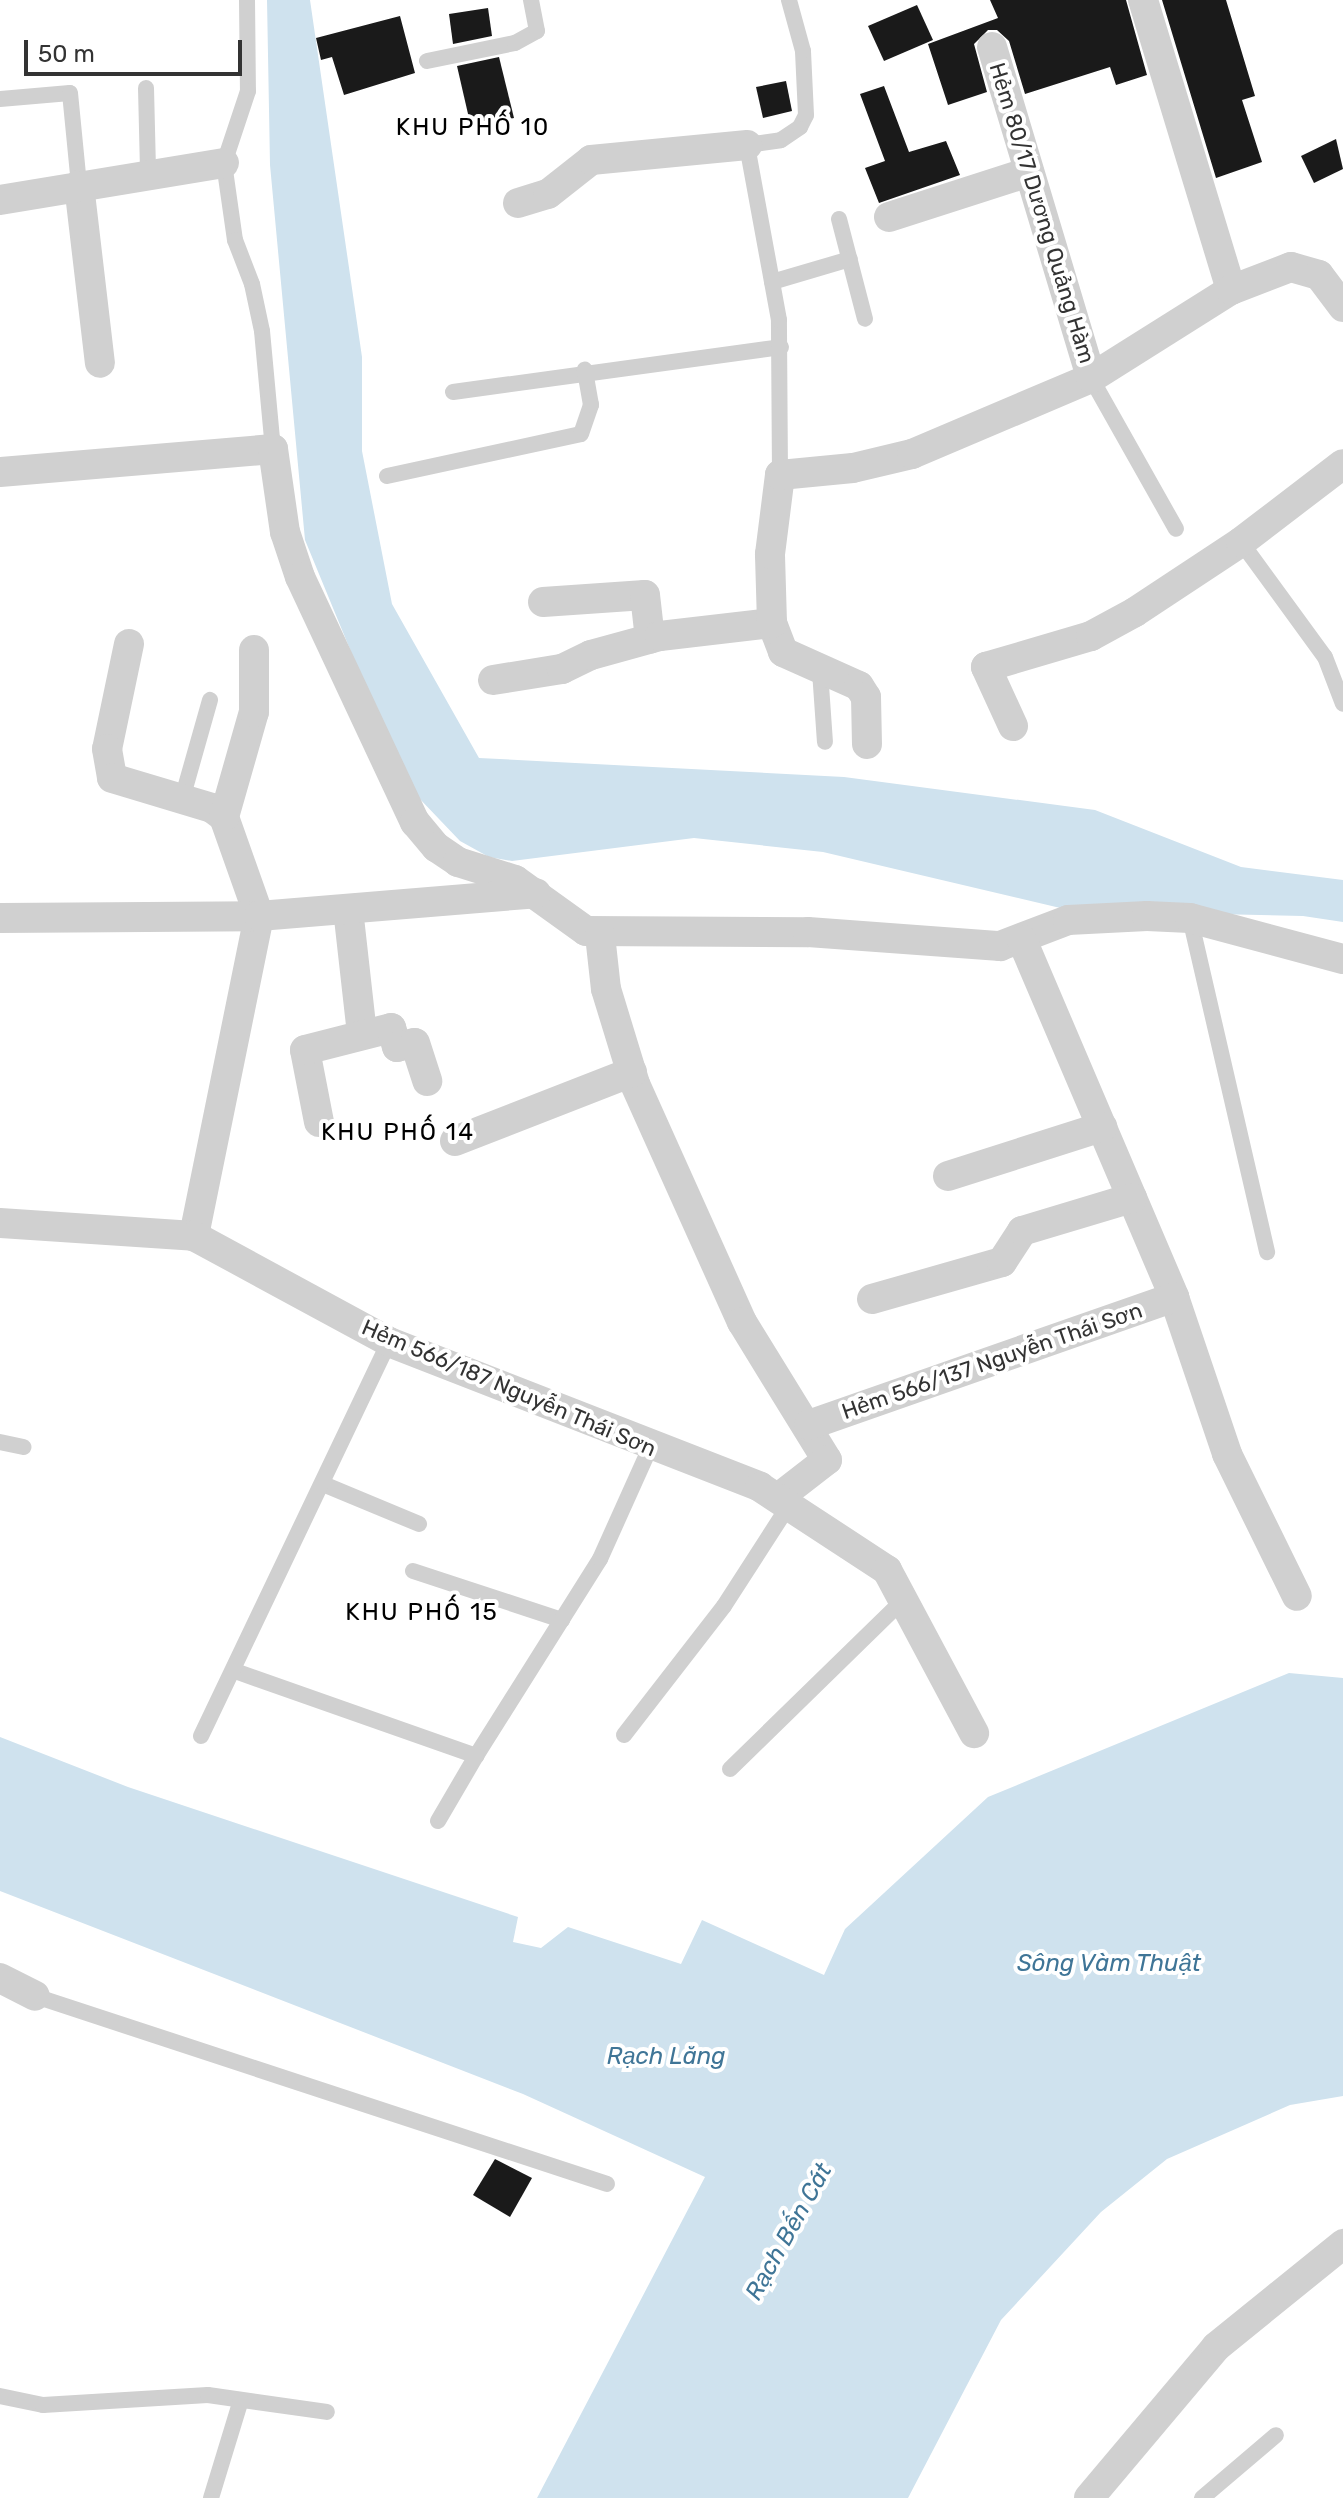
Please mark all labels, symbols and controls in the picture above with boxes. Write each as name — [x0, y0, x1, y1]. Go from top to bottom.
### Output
scale bar — [28, 24, 246, 74]
text: 50 m — [38, 40, 95, 68]
street label: Hẻm 80/17 Dương Quảng Hàm — [984, 60, 1100, 366]
district label: KHU PHỐ 10 — [396, 114, 550, 142]
district label: KHU PHỐ 14 — [321, 1119, 475, 1147]
street label: Hẻm 566/137 Nguyễn Thái Sơn — [838, 1297, 1146, 1425]
street label: Hẻm 566/187 Nguyễn Thái Sơn — [358, 1314, 660, 1462]
district label: KHU PHỐ 15 — [345, 1599, 499, 1627]
water label: Sông Vàm Thuật — [1016, 1950, 1202, 1978]
water label: Rạch Lăng — [606, 2043, 726, 2071]
water label: Rạch Bến Cát — [740, 2158, 838, 2306]

